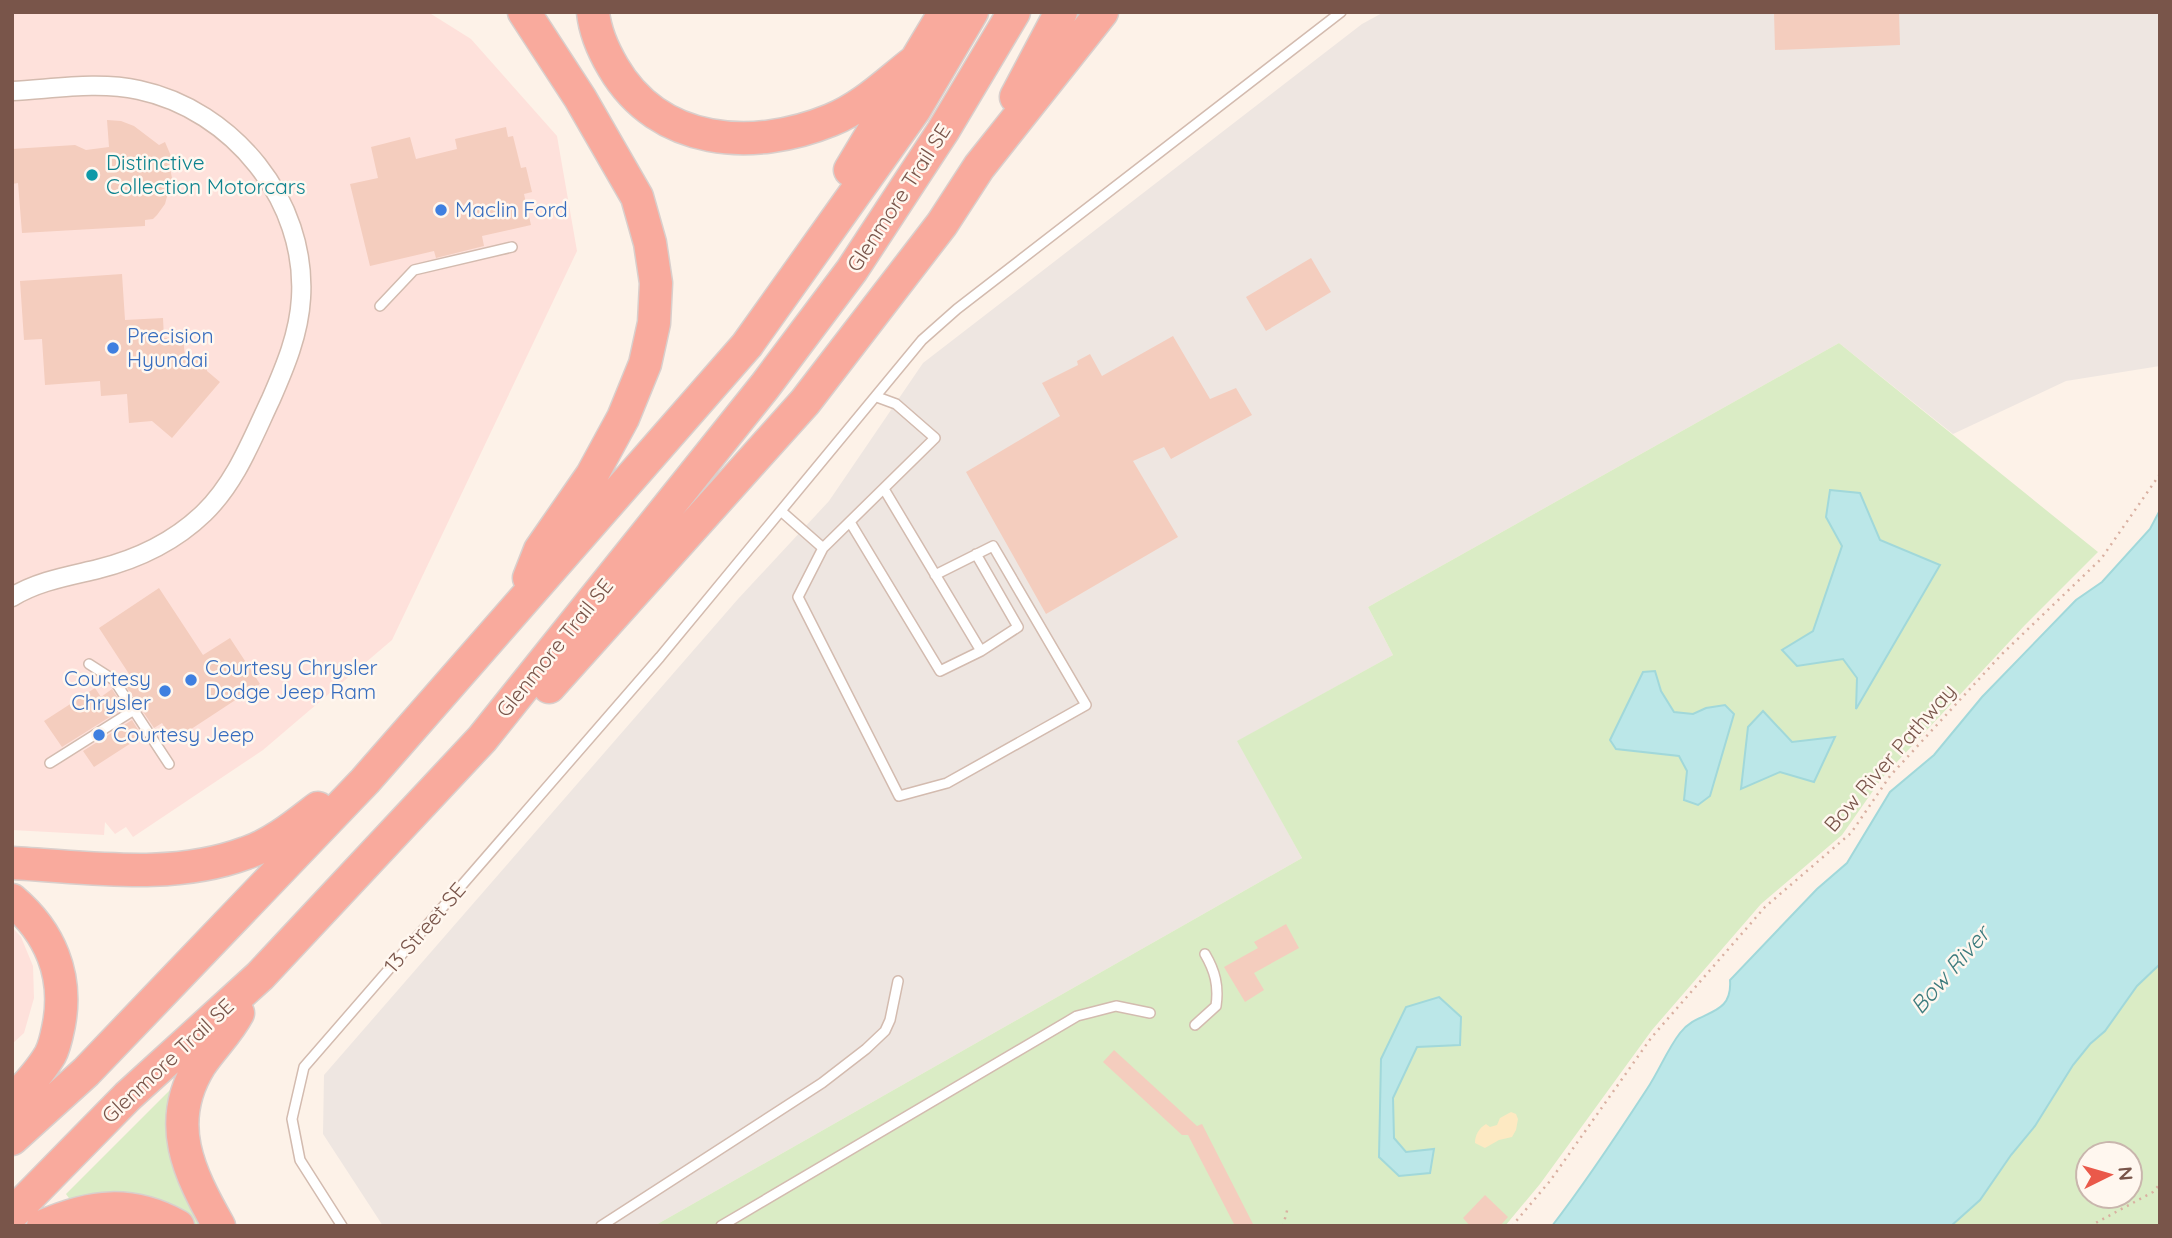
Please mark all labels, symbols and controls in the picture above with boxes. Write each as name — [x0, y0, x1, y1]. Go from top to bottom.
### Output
street label: Glenmore Trail SE — [841, 119, 956, 276]
place label: Distinctive Collection Motorcars — [106, 149, 306, 199]
marker: Distinctive Collection Motorcars — [84, 167, 100, 183]
place label: Maclin Ford — [455, 196, 568, 222]
marker: Maclin Ford — [433, 202, 449, 218]
place label: Precision Hyundai — [127, 322, 214, 372]
marker: Precision Hyundai — [105, 340, 121, 356]
street label: Glenmore Trail SE — [490, 573, 618, 722]
place label: Courtesy Chrysler Dodge Jeep Ram — [205, 654, 378, 704]
place label: Courtesy Chrysler — [64, 665, 151, 715]
marker: Courtesy Chrysler Dodge Jeep Ram — [183, 672, 199, 688]
street label: Bow River Pathway — [1818, 678, 1961, 837]
marker: Courtesy Chrysler — [157, 683, 173, 699]
place label: Courtesy Jeep — [113, 721, 254, 747]
marker: Courtesy Jeep — [91, 727, 107, 743]
street label: 13 Street SE — [378, 877, 471, 978]
water label: Bow River — [1904, 918, 1998, 1019]
street label: Glenmore Trail SE — [96, 992, 239, 1128]
north arrow — [2074, 1140, 2144, 1210]
text: N — [2113, 1166, 2138, 1182]

